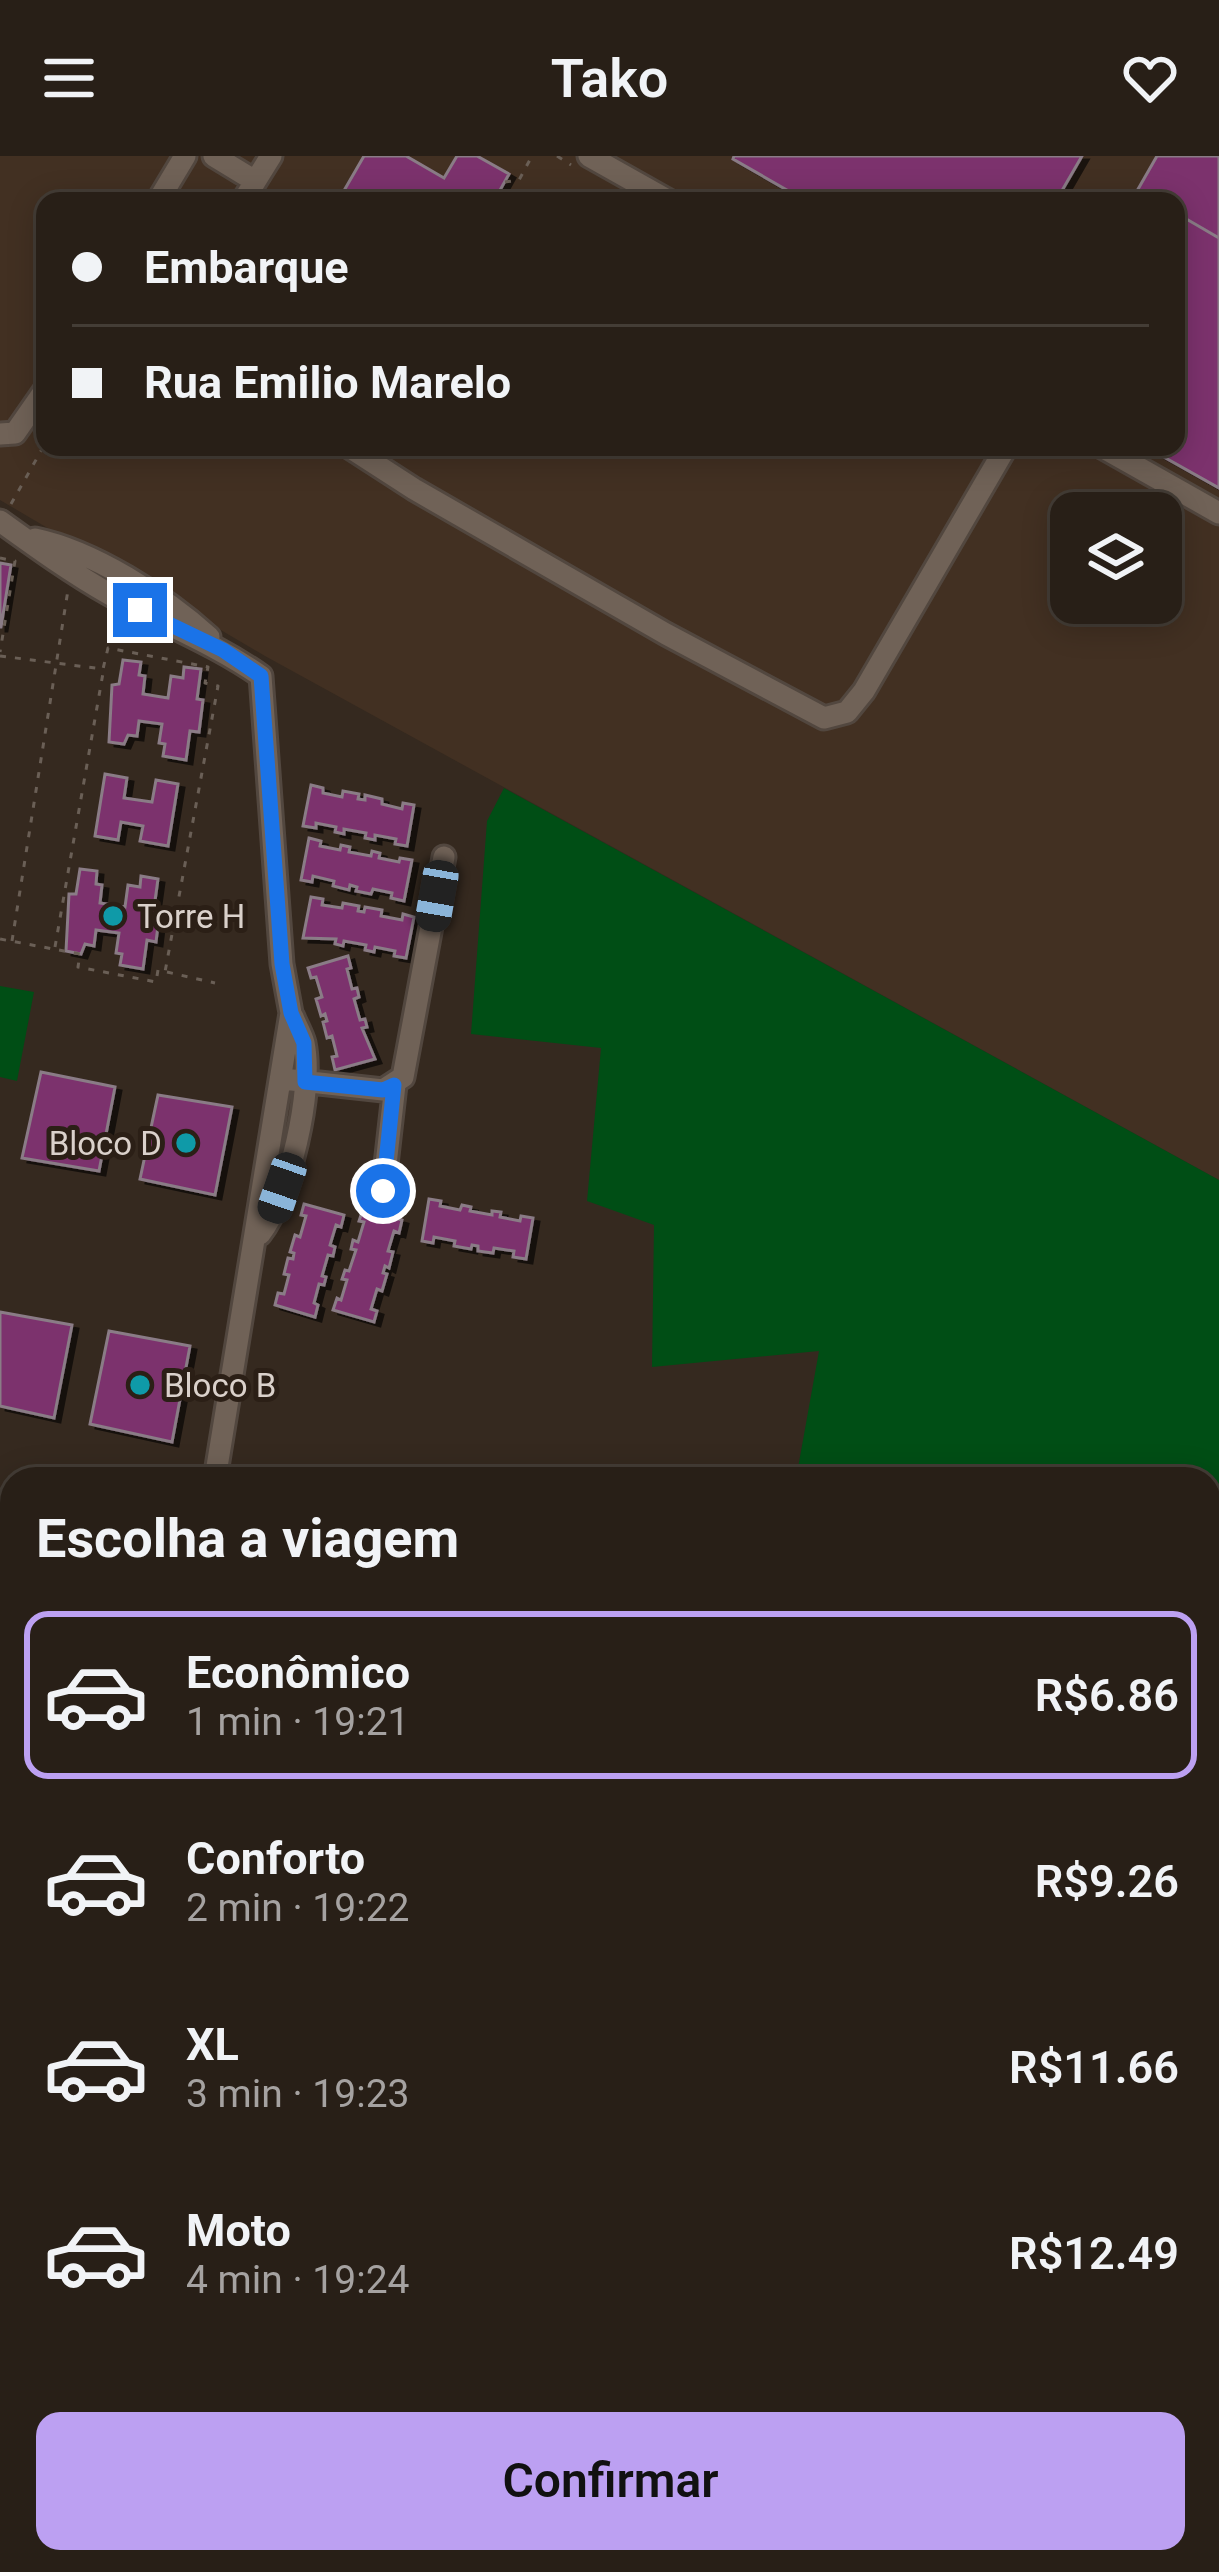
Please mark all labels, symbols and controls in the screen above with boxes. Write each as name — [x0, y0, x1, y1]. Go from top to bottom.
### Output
icon: menu — [36, 45, 102, 111]
icon: heart — [1117, 45, 1183, 111]
text: Tako — [551, 47, 668, 110]
text: Embarque — [144, 241, 349, 294]
text: Rua Emilio Marelo — [144, 356, 511, 409]
map controls — [1050, 492, 1182, 624]
button: layers — [1050, 492, 1182, 624]
route end — [113, 583, 167, 637]
car — [413, 857, 461, 935]
place label: Torre H — [137, 897, 245, 936]
marker: Torre H — [100, 903, 126, 929]
place label: Bloco D — [49, 1124, 162, 1163]
marker: Bloco D — [173, 1130, 199, 1156]
car — [253, 1148, 311, 1228]
route start — [356, 1164, 410, 1218]
place label: Bloco B — [164, 1366, 276, 1405]
marker: Bloco B — [127, 1372, 153, 1398]
text: Escolha a viagem — [36, 1507, 459, 1570]
icon: car — [42, 1641, 150, 1749]
text: Econômico — [186, 1646, 410, 1699]
text: R$6.86 — [1035, 1669, 1179, 1722]
text: 1 min · 19:21 — [186, 1699, 409, 1745]
icon: car — [42, 1827, 150, 1935]
text: Conforto — [186, 1832, 365, 1885]
text: R$9.26 — [1035, 1855, 1179, 1908]
text: 2 min · 19:22 — [186, 1885, 409, 1931]
icon: car — [42, 2013, 150, 2121]
text: XL — [186, 2018, 239, 2071]
text: R$11.66 — [1009, 2041, 1179, 2094]
text: 3 min · 19:23 — [186, 2071, 409, 2117]
icon: car — [42, 2199, 150, 2307]
text: Moto — [186, 2204, 291, 2257]
text: R$12.49 — [1009, 2227, 1179, 2280]
text: 4 min · 19:24 — [186, 2257, 409, 2303]
button: Confirmar — [36, 2412, 1185, 2550]

